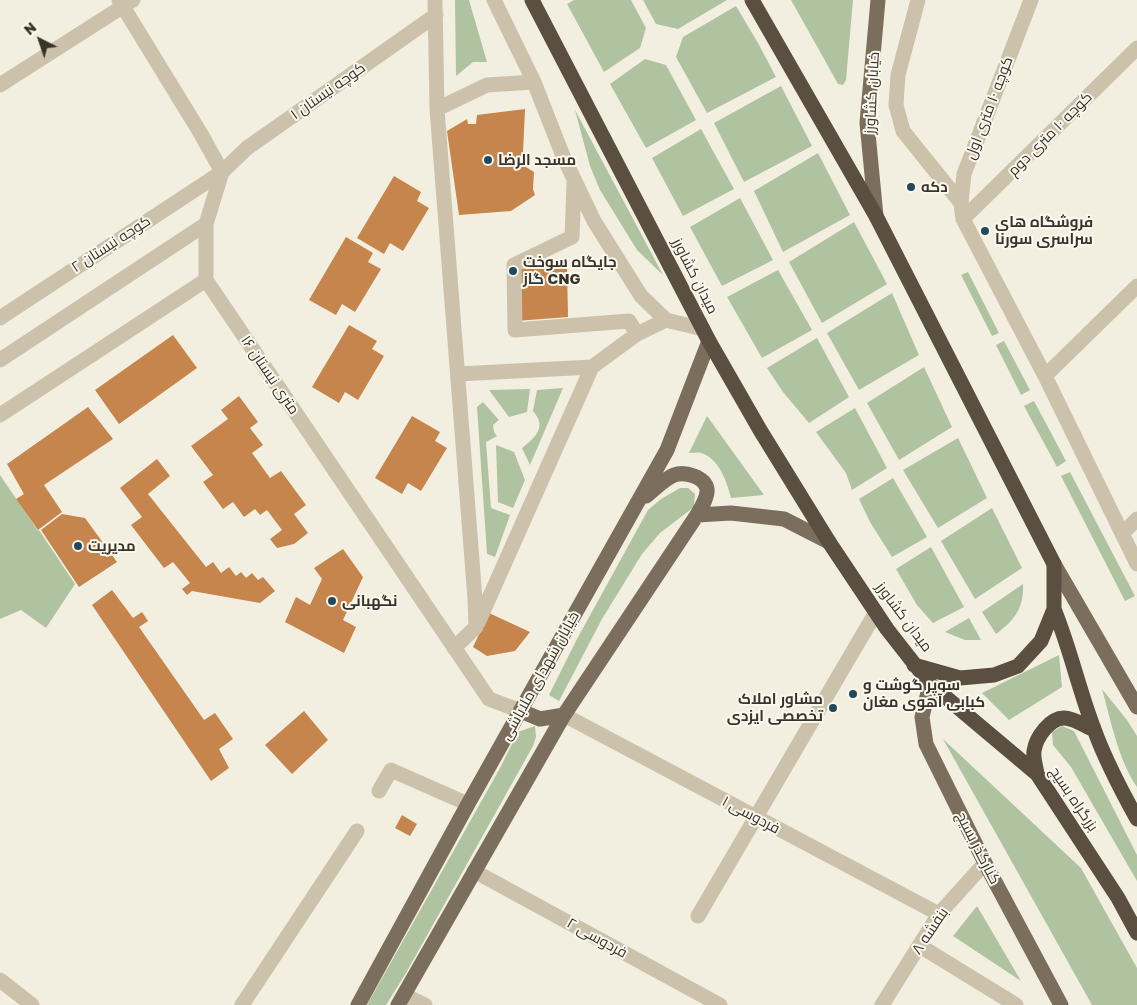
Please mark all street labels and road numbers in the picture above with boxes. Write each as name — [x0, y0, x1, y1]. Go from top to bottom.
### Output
street label: خیابان کشاورز — [861, 52, 883, 134]
street label: کوچه ۱۰ متری اول — [961, 54, 1017, 162]
street label: کوچه نیستان ۱ — [287, 59, 369, 123]
street label: کوچه ۱۰ متری دوم — [1004, 88, 1096, 180]
street label: کوچه نیستان ۲ — [68, 212, 154, 276]
street label: میدان کشاورز — [668, 235, 722, 317]
street label: ۱۶ متری نیستان — [237, 332, 303, 418]
street label: میدان کشاورز — [872, 579, 936, 655]
street label: خیابان شهدای ملاباشی — [497, 608, 583, 744]
street label: بزرگراه بسیج — [1046, 763, 1102, 835]
street label: فردوسی ۱ — [719, 792, 783, 838]
street label: کنارگذر بسیج — [952, 809, 1004, 887]
street label: بنفشه ۸ — [908, 904, 952, 958]
street label: فردوسی ۲ — [564, 914, 630, 962]

